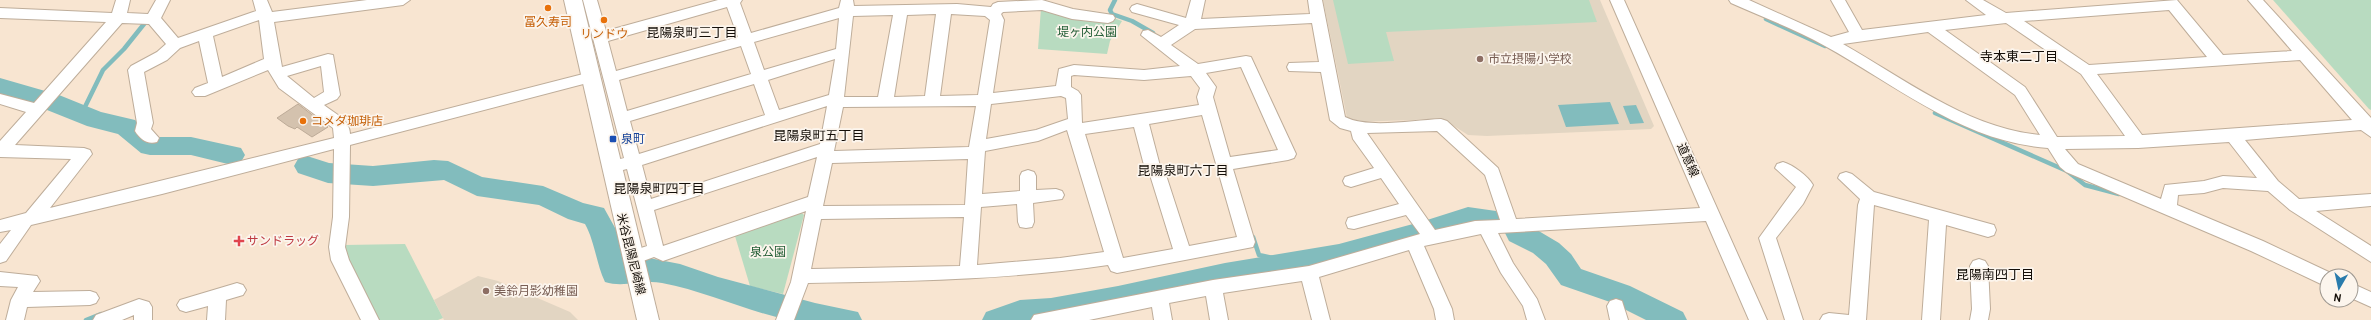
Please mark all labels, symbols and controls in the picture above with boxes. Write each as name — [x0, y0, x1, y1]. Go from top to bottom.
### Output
marker: 冨久寿司 — [543, 3, 553, 13]
place label: 冨久寿司 — [524, 15, 572, 31]
marker: リンドウ — [599, 15, 609, 25]
park label: 堤ヶ内公園 — [1057, 25, 1117, 41]
district label: 昆陽泉町三丁目 — [646, 26, 738, 42]
place label: リンドウ — [580, 27, 628, 43]
district label: 寺本東二丁目 — [1980, 50, 2058, 66]
place label: 市立摂陽小学校 — [1488, 52, 1572, 68]
marker: 市立摂陽小学校 — [1475, 54, 1485, 64]
place label: コメダ珈琲店 — [311, 114, 383, 130]
marker: コメダ珈琲店 — [298, 116, 308, 126]
district label: 昆陽泉町五丁目 — [773, 129, 865, 145]
place label: 泉町 — [621, 132, 645, 148]
marker: 泉町 — [608, 134, 618, 144]
street label: 道意線 — [1672, 141, 1702, 180]
district label: 昆陽泉町六丁目 — [1137, 164, 1229, 180]
district label: 昆陽泉町四丁目 — [613, 182, 705, 198]
street label: 米谷昆陽尼崎線 — [612, 212, 648, 297]
place label: サンドラッグ — [247, 234, 319, 250]
marker: サンドラッグ — [234, 236, 244, 246]
park label: 泉公園 — [750, 245, 786, 261]
district label: 昆陽南四丁目 — [1956, 268, 2034, 284]
north arrow — [2319, 268, 2359, 308]
place label: 美鈴月影幼稚園 — [494, 284, 578, 300]
marker: 美鈴月影幼稚園 — [481, 286, 491, 296]
text: N — [2333, 289, 2343, 304]

